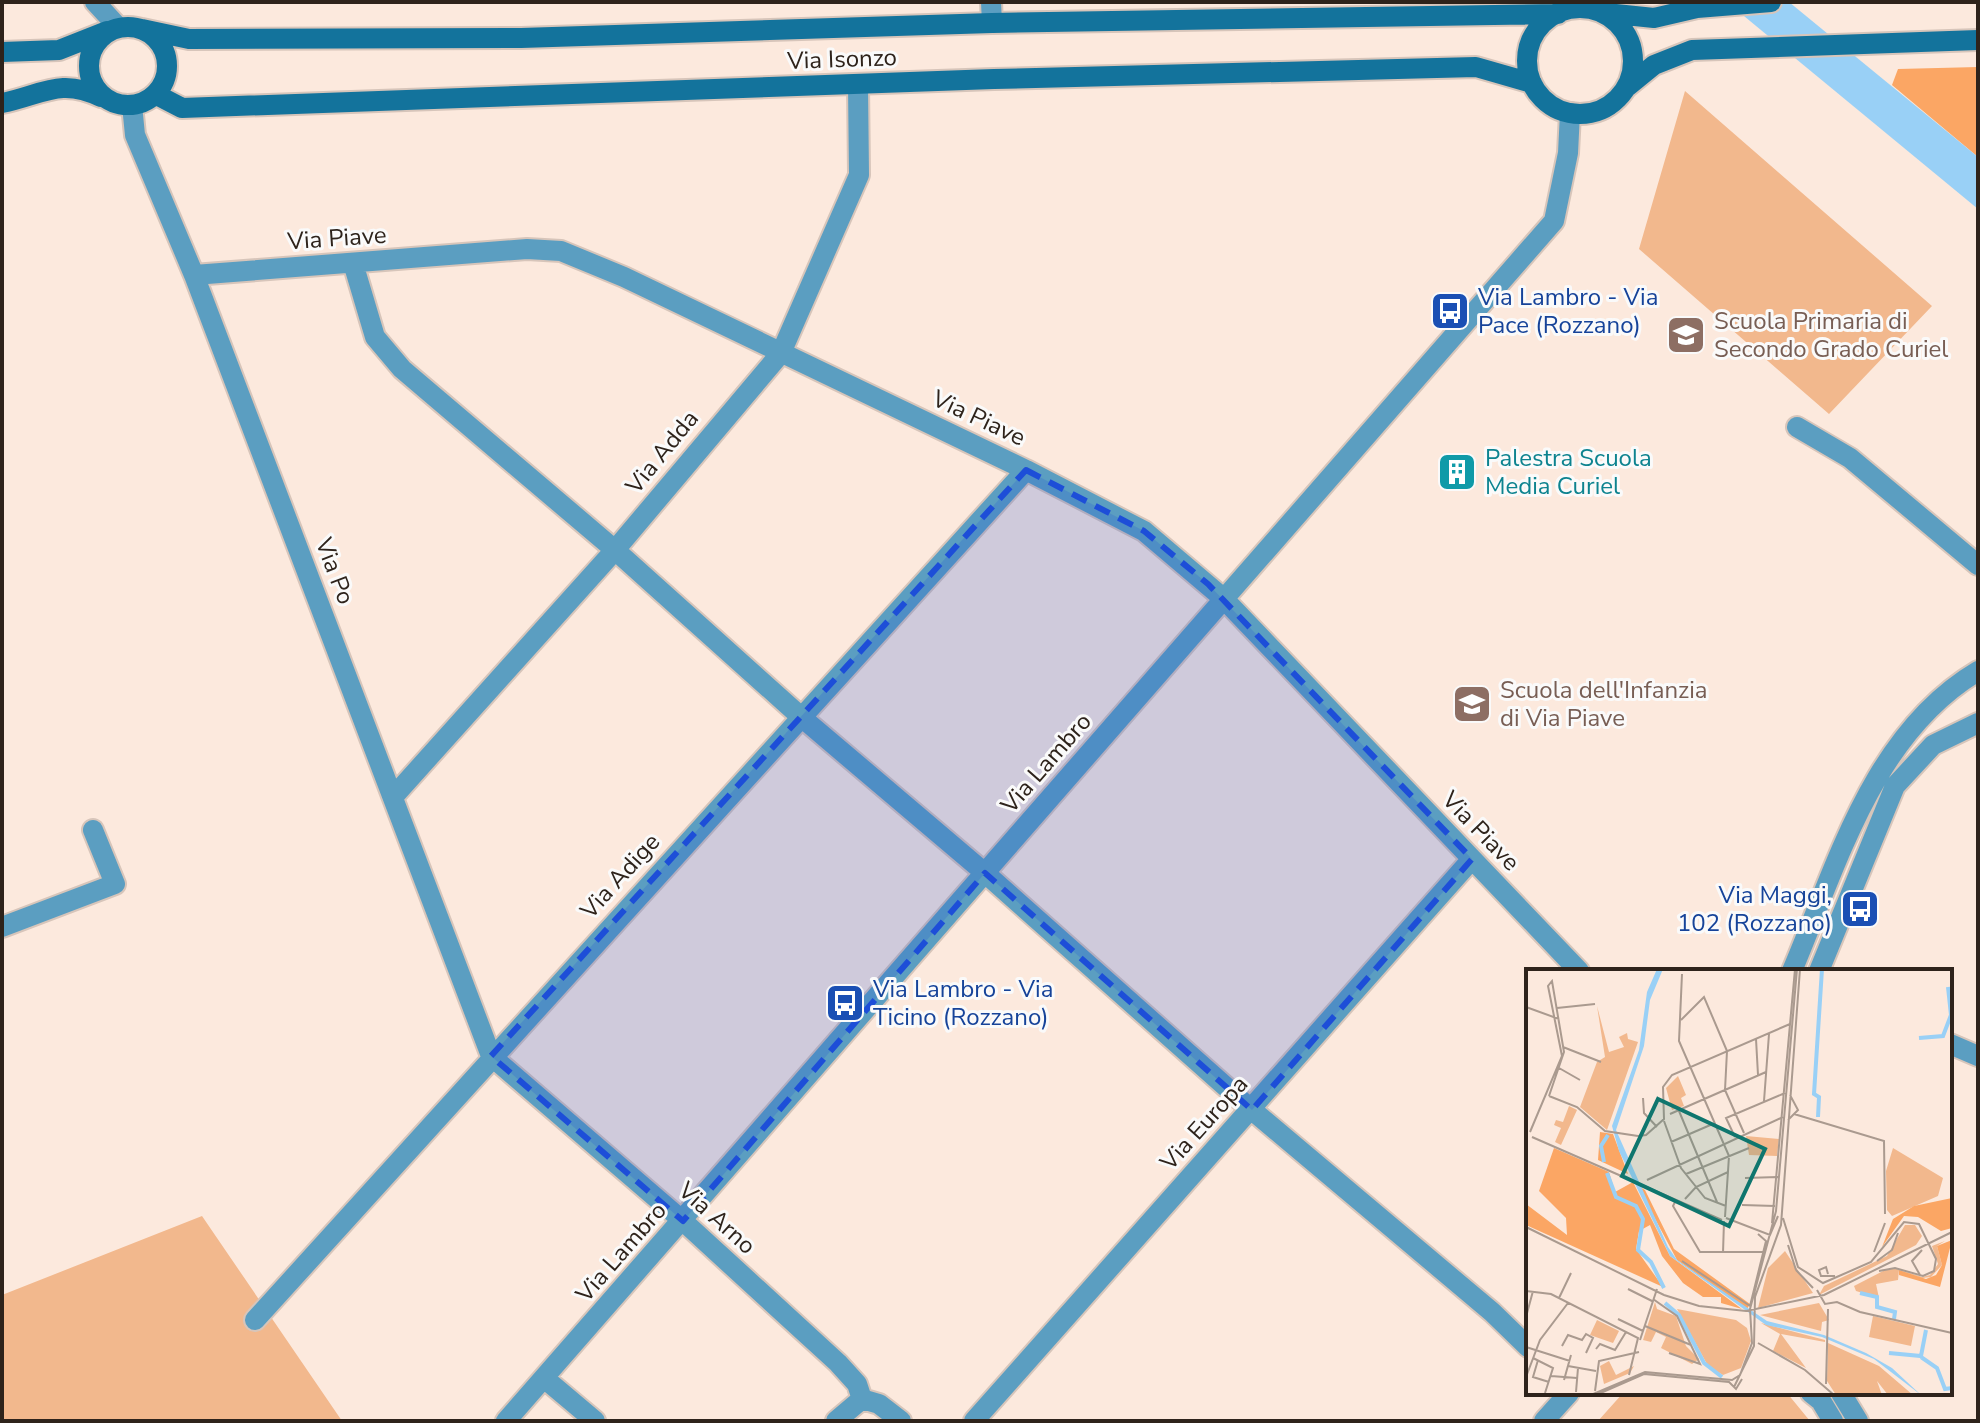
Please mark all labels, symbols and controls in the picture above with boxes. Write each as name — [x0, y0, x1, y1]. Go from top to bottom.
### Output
street label: Via Isonzo — [786, 41, 897, 77]
street label: Via Piave — [285, 219, 388, 257]
place label: Via Lambro - Via Pace (Rozzano) — [1477, 281, 1658, 341]
bus stop icon: Via Lambro - Via Pace (Rozzano) — [1429, 290, 1471, 332]
place label: Scuola Primaria di Secondo Grado Curiel — [1714, 305, 1948, 365]
school or university icon: Scuola Primaria di Secondo Grado Curiel — [1665, 314, 1707, 356]
street label: Via Piave — [926, 382, 1031, 453]
street label: Via Adda — [618, 403, 706, 501]
place label: Palestra Scuola Media Curiel — [1485, 442, 1652, 502]
building icon: Palestra Scuola Media Curiel — [1436, 451, 1478, 493]
street label: Via Po — [307, 532, 362, 609]
place label: Scuola dell'Infanzia di Via Piave — [1500, 674, 1707, 734]
school or university icon: Scuola dell'Infanzia di Via Piave — [1451, 683, 1493, 725]
street label: Via Lambro — [993, 706, 1098, 821]
street label: Via Piave — [1434, 783, 1527, 878]
street label: Via Adige — [572, 826, 667, 926]
place label: Via Maggi, 102 (Rozzano) — [1677, 879, 1832, 939]
bus stop icon: Via Maggi, 102 (Rozzano) — [1839, 888, 1881, 930]
inset map — [1526, 969, 1952, 1395]
place label: Via Lambro - Via Ticino (Rozzano) — [872, 973, 1053, 1033]
bus stop icon: Via Lambro - Via Ticino (Rozzano) — [824, 982, 866, 1024]
street label: Via Europa — [1152, 1069, 1255, 1178]
street label: Via Arno — [671, 1174, 763, 1261]
street label: Via Lambro — [568, 1195, 673, 1310]

